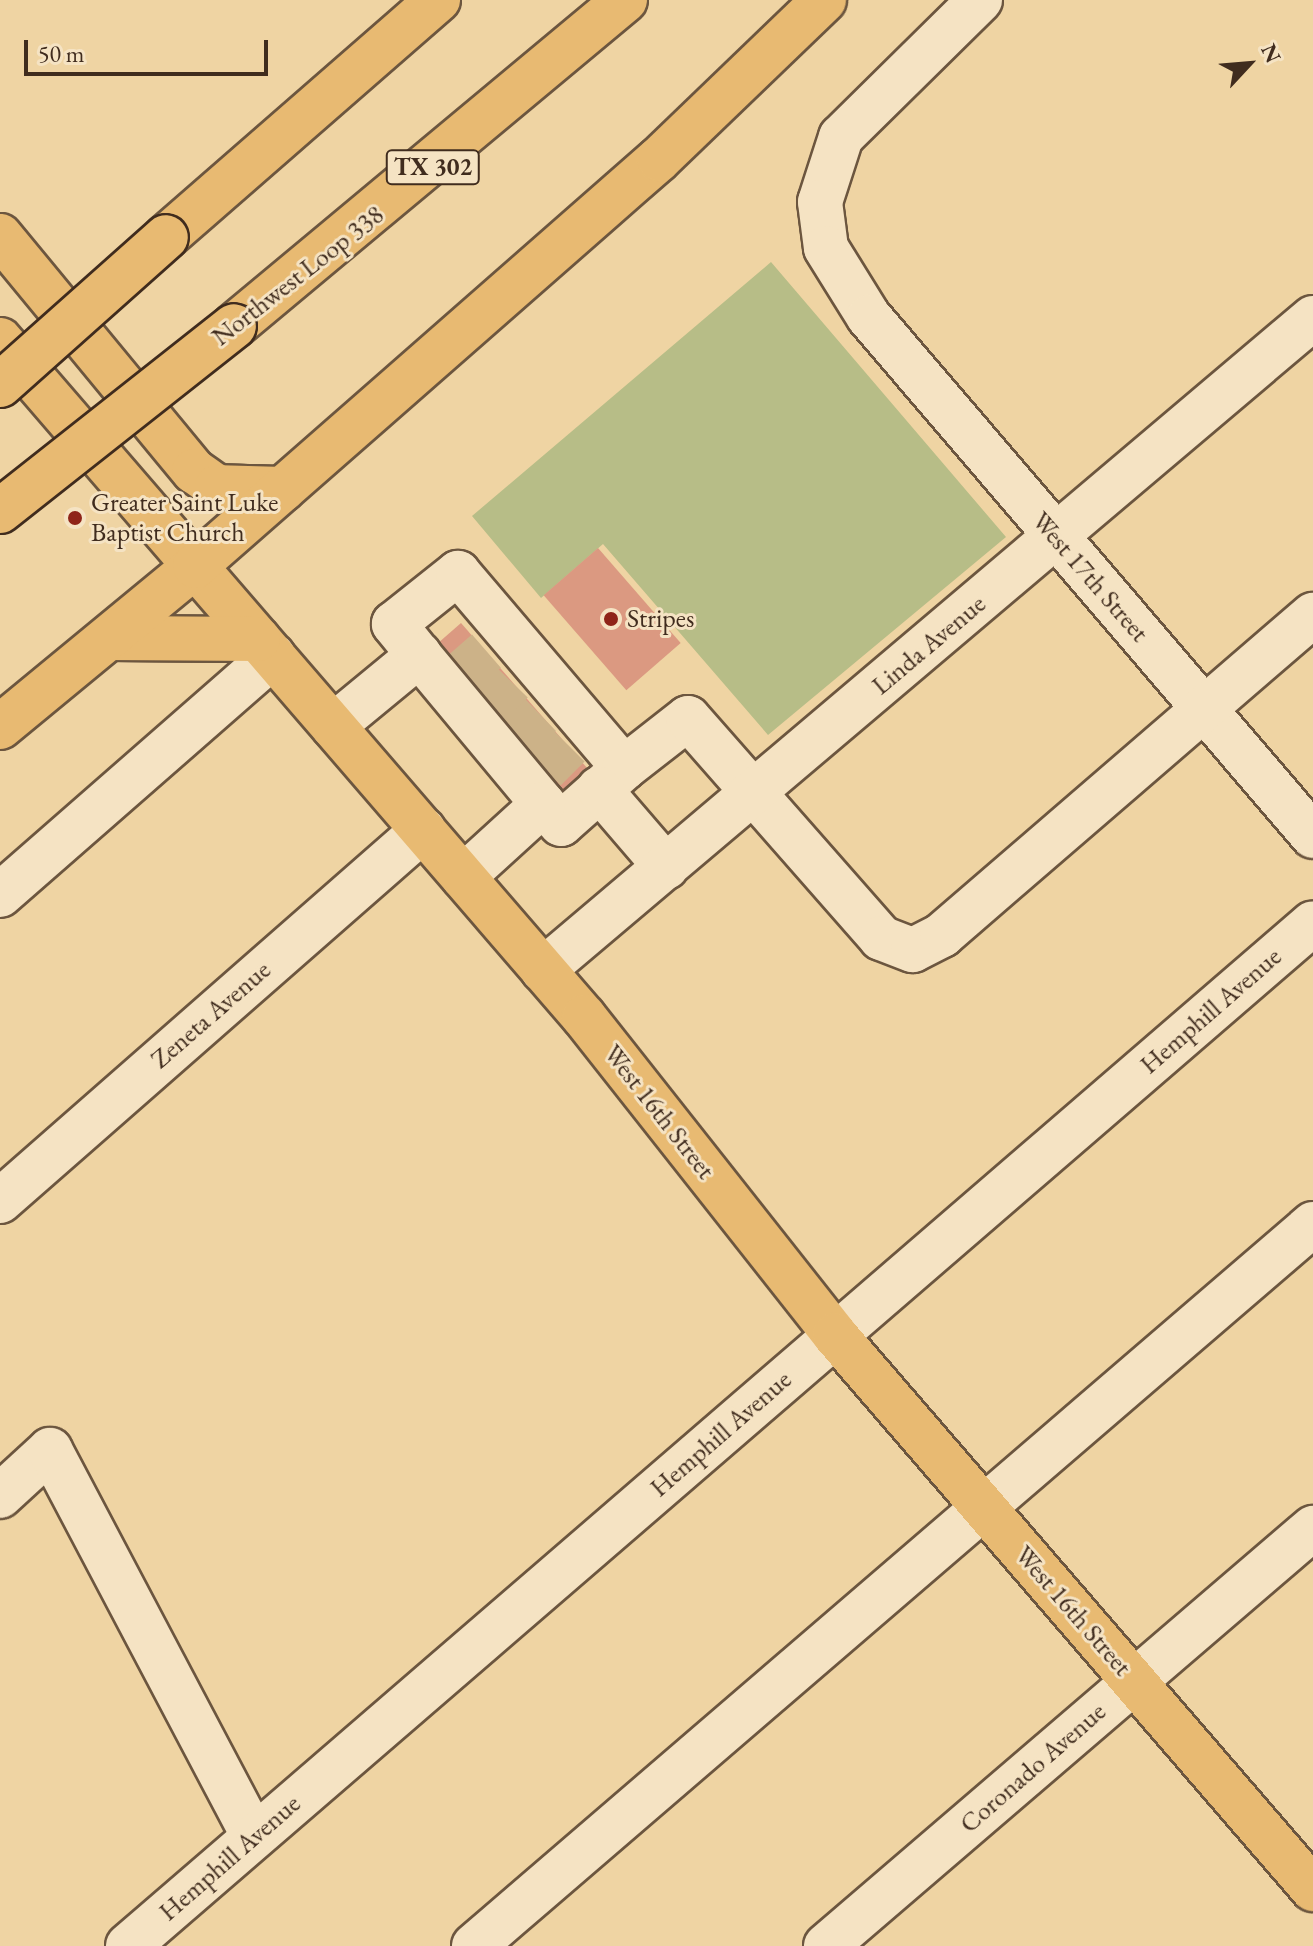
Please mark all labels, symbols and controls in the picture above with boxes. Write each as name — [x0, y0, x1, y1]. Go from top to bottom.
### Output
scale bar — [28, 24, 272, 74]
north arrow — [1209, 24, 1289, 104]
text: 50 m — [38, 38, 85, 69]
text: N — [1254, 39, 1288, 68]
road number: TX 302 — [385, 147, 481, 187]
street label: Northwest Loop 338 — [206, 199, 390, 353]
place label: Greater Saint Luke Baptist Church — [91, 487, 278, 548]
street label: West 17th Street — [1025, 506, 1155, 648]
marker: Greater Saint Luke Baptist Church — [66, 509, 84, 527]
street label: Linda Avenue — [866, 588, 992, 702]
place label: Stripes — [627, 603, 694, 635]
marker: Stripes — [602, 610, 620, 628]
street label: Hemphill Avenue — [1134, 941, 1288, 1081]
street label: Zeneta Avenue — [145, 955, 277, 1075]
street label: West 16th Street — [597, 1039, 721, 1185]
street label: Hemphill Avenue — [644, 1364, 798, 1504]
street label: West 16th Street — [1008, 1540, 1138, 1682]
street label: Coronado Avenue — [954, 1696, 1112, 1840]
street label: Hemphill Avenue — [153, 1788, 307, 1928]

